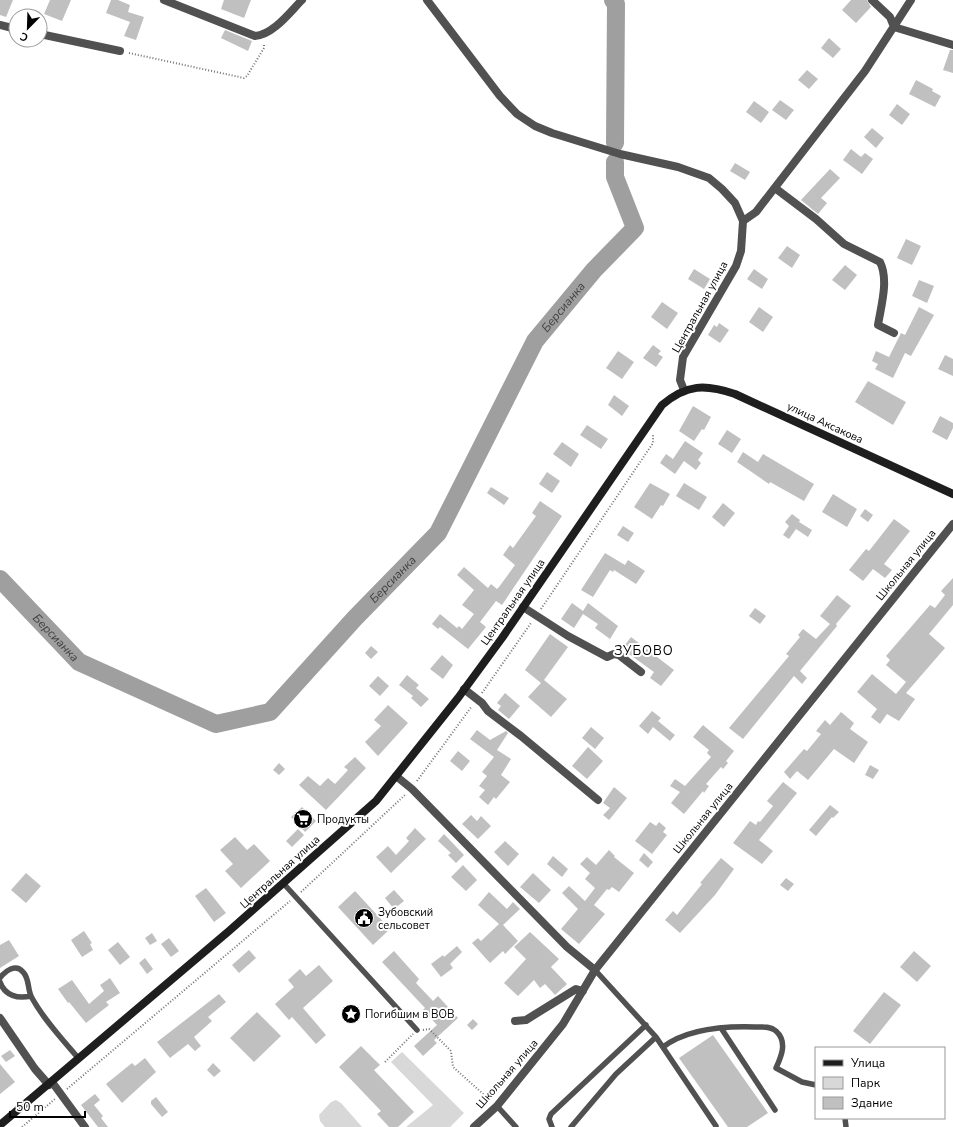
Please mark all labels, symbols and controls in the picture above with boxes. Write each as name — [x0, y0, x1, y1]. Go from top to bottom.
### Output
north arrow — [8, 8, 48, 48]
text: С — [17, 28, 31, 45]
street label: Центральная улица — [669, 258, 731, 355]
water label: Берсианка — [538, 279, 589, 336]
street label: улица Аксакова — [784, 399, 866, 447]
street label: Школьная улица — [873, 526, 939, 604]
water label: Берсианка — [366, 552, 420, 607]
street label: Центральная улица — [477, 556, 549, 648]
water label: Берсианка — [29, 610, 83, 665]
district label: ЗУБОВО — [614, 642, 674, 660]
street label: Школьная улица — [670, 779, 736, 857]
supermarket icon: Продукты — [292, 808, 314, 830]
place label: Продукты — [317, 812, 369, 827]
street label: Центральная улица — [237, 832, 323, 912]
place label: Зубовский сельсовет — [378, 905, 433, 933]
public building icon: Зубовский сельсовет — [353, 907, 375, 929]
place icon: Погибшим в ВОВ — [340, 1003, 362, 1025]
place label: Погибшим в ВОВ — [365, 1007, 454, 1022]
street label: Школьная улица — [473, 1036, 541, 1112]
legend — [815, 1047, 945, 1119]
text: Улица — [850, 1055, 885, 1071]
text: Парк — [851, 1075, 881, 1091]
scale bar — [10, 1093, 85, 1119]
text: Здание — [851, 1095, 893, 1111]
text: 50 m — [16, 1099, 44, 1115]

